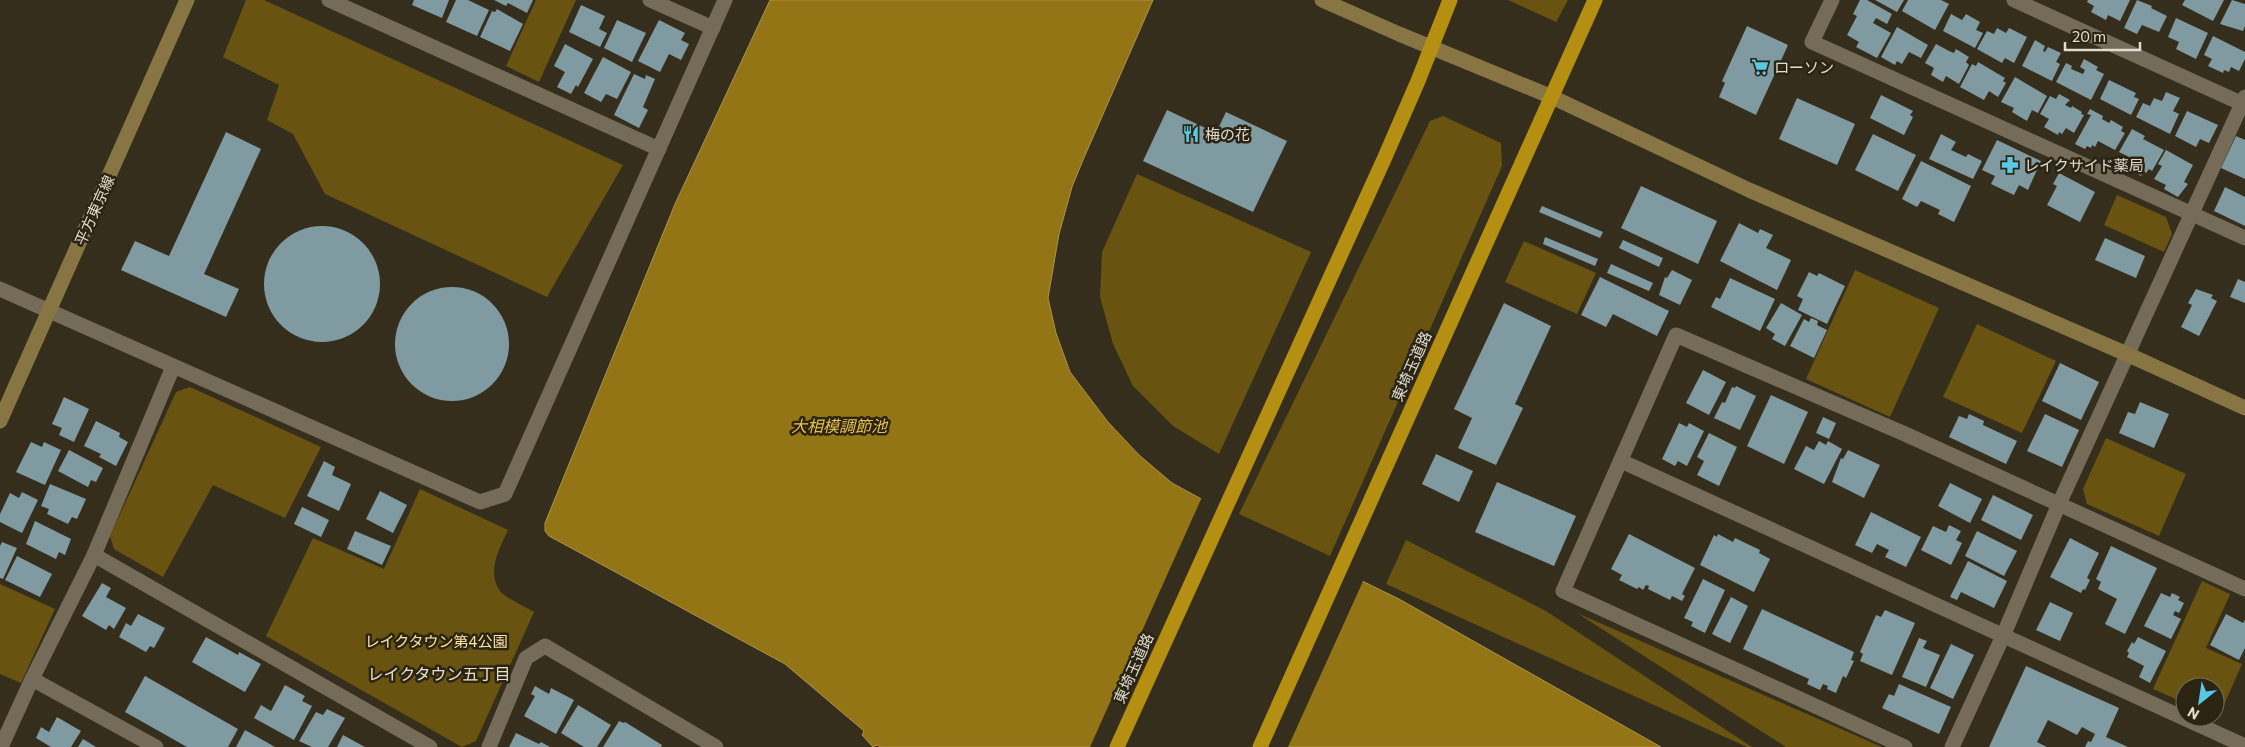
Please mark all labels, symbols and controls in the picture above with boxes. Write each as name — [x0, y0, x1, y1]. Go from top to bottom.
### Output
scale bar — [2065, 20, 2140, 52]
text: 20 m — [2072, 27, 2106, 45]
supermarket icon: ローソン — [1750, 57, 1770, 77]
place label: ローソン — [1774, 58, 1834, 76]
restaurant icon: 梅の花 — [1181, 124, 1201, 144]
place label: 梅の花 — [1205, 125, 1250, 143]
pharmacy icon: レイクサイド薬局 — [2000, 155, 2020, 175]
place label: レイクサイド薬局 — [2024, 156, 2144, 174]
street label: 平方東京線 — [71, 172, 117, 248]
street label: 東埼玉道路 — [1388, 328, 1434, 404]
water label: 大相模調節池 — [791, 416, 889, 435]
street label: 東埼玉道路 — [1110, 630, 1156, 706]
park label: レイクタウン第4公園 — [364, 632, 508, 650]
district label: レイクタウン五丁目 — [367, 664, 511, 683]
north arrow — [2175, 677, 2225, 727]
text: N — [2184, 704, 2202, 724]

